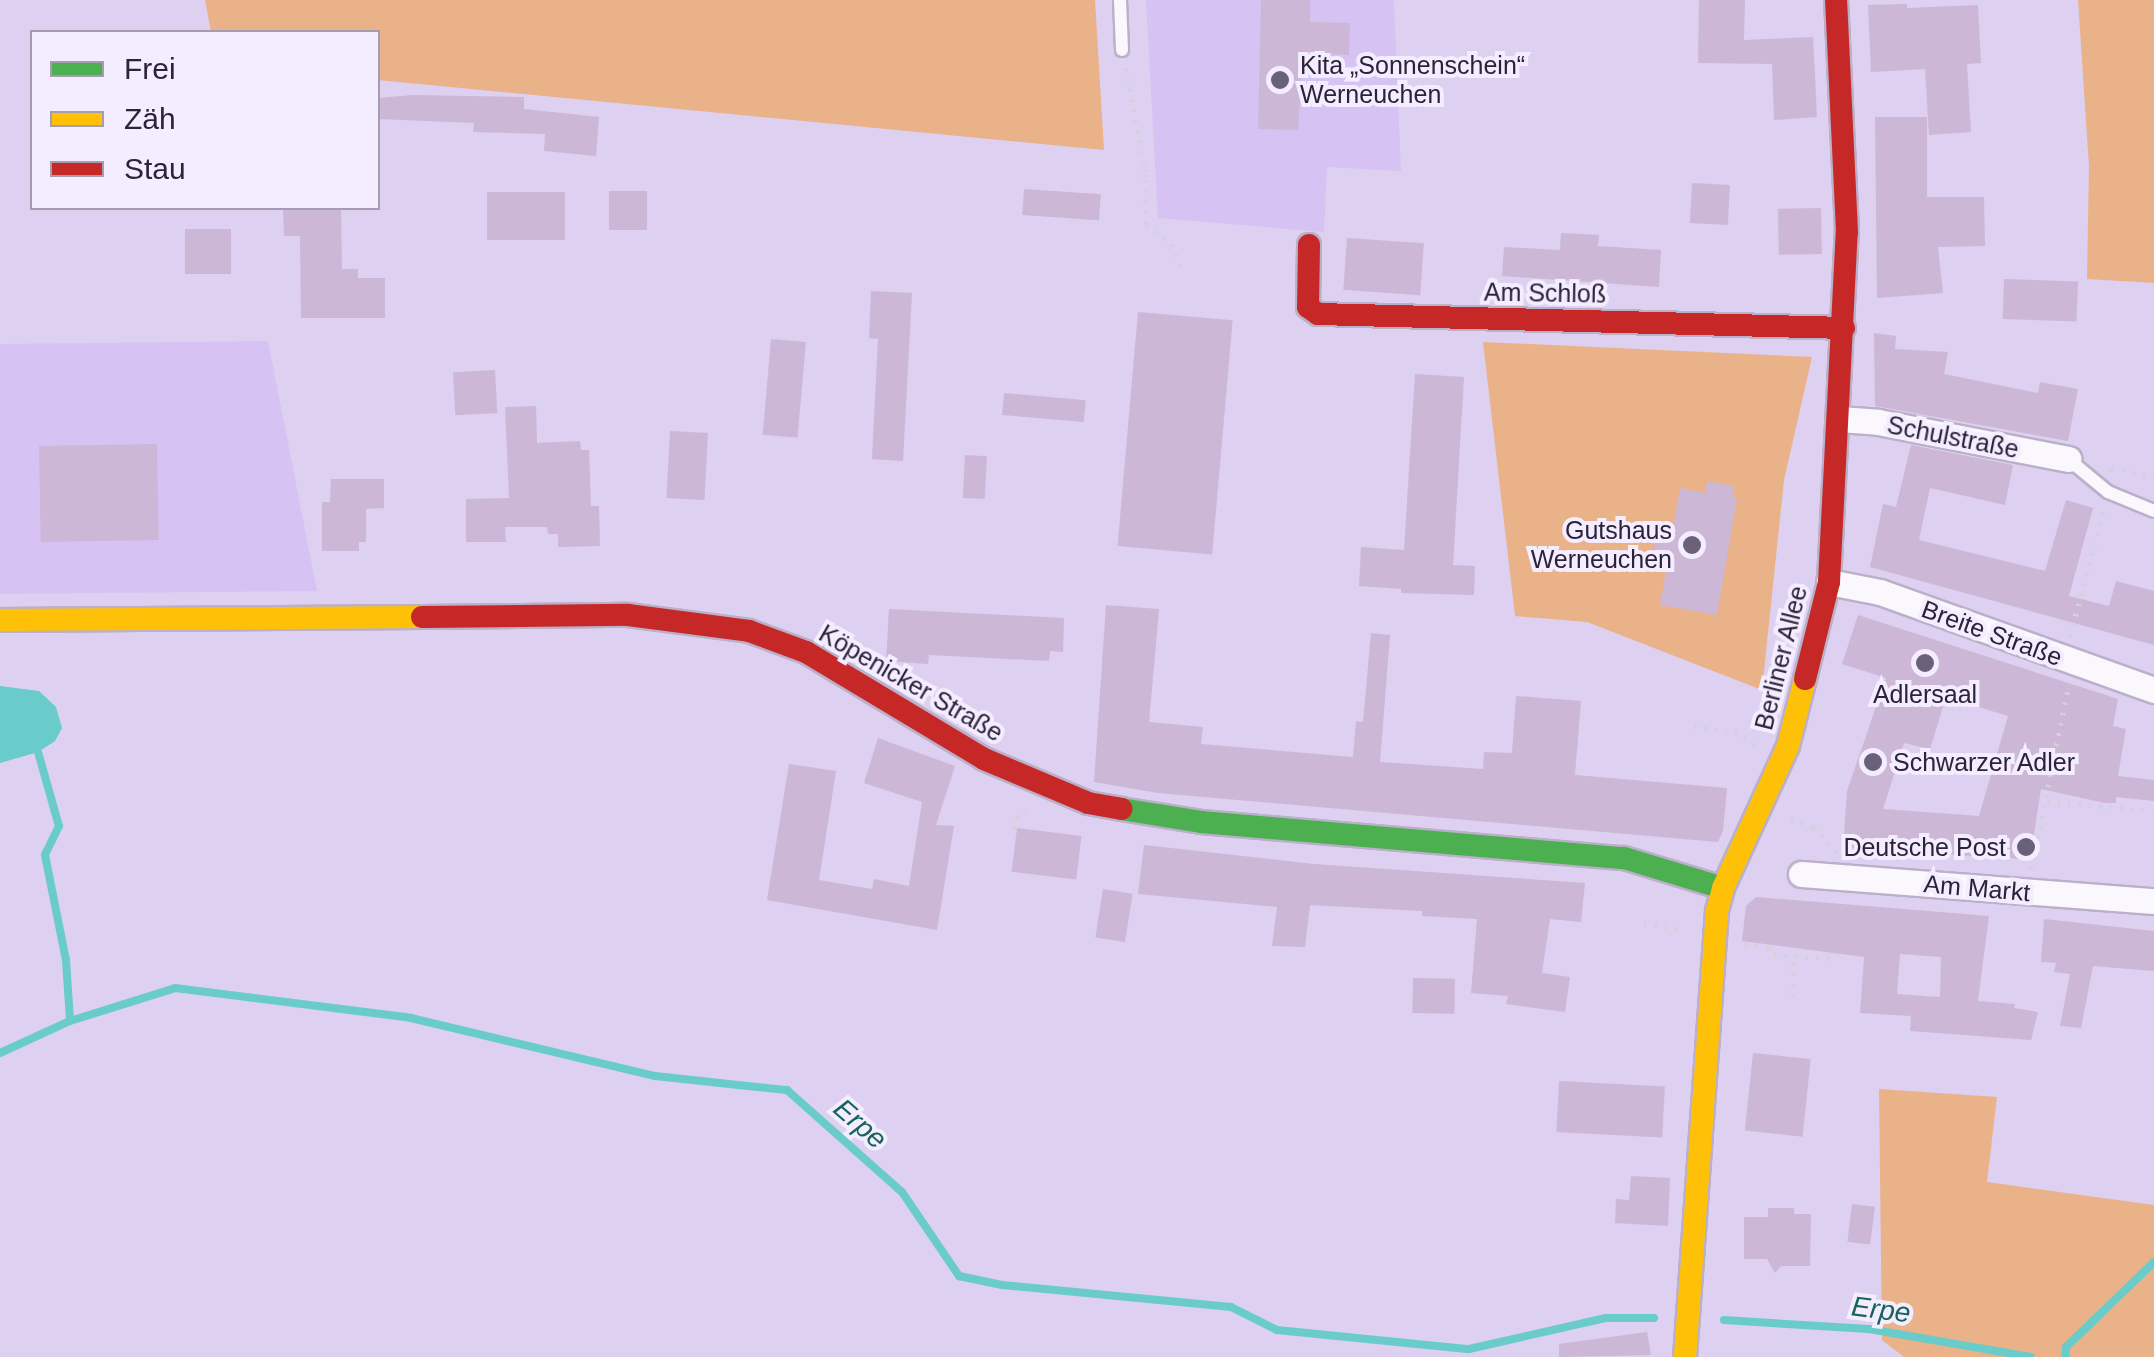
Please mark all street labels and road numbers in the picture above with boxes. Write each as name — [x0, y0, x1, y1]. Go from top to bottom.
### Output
street label: Am Schloß — [1484, 277, 1606, 309]
street label: Schulstraße — [1885, 410, 2021, 464]
street label: Berliner Allee — [1748, 582, 1814, 734]
street label: Breite Straße — [1918, 594, 2066, 672]
street label: Köpenicker Straße — [814, 618, 1008, 748]
street label: Am Markt — [1922, 868, 2032, 908]

